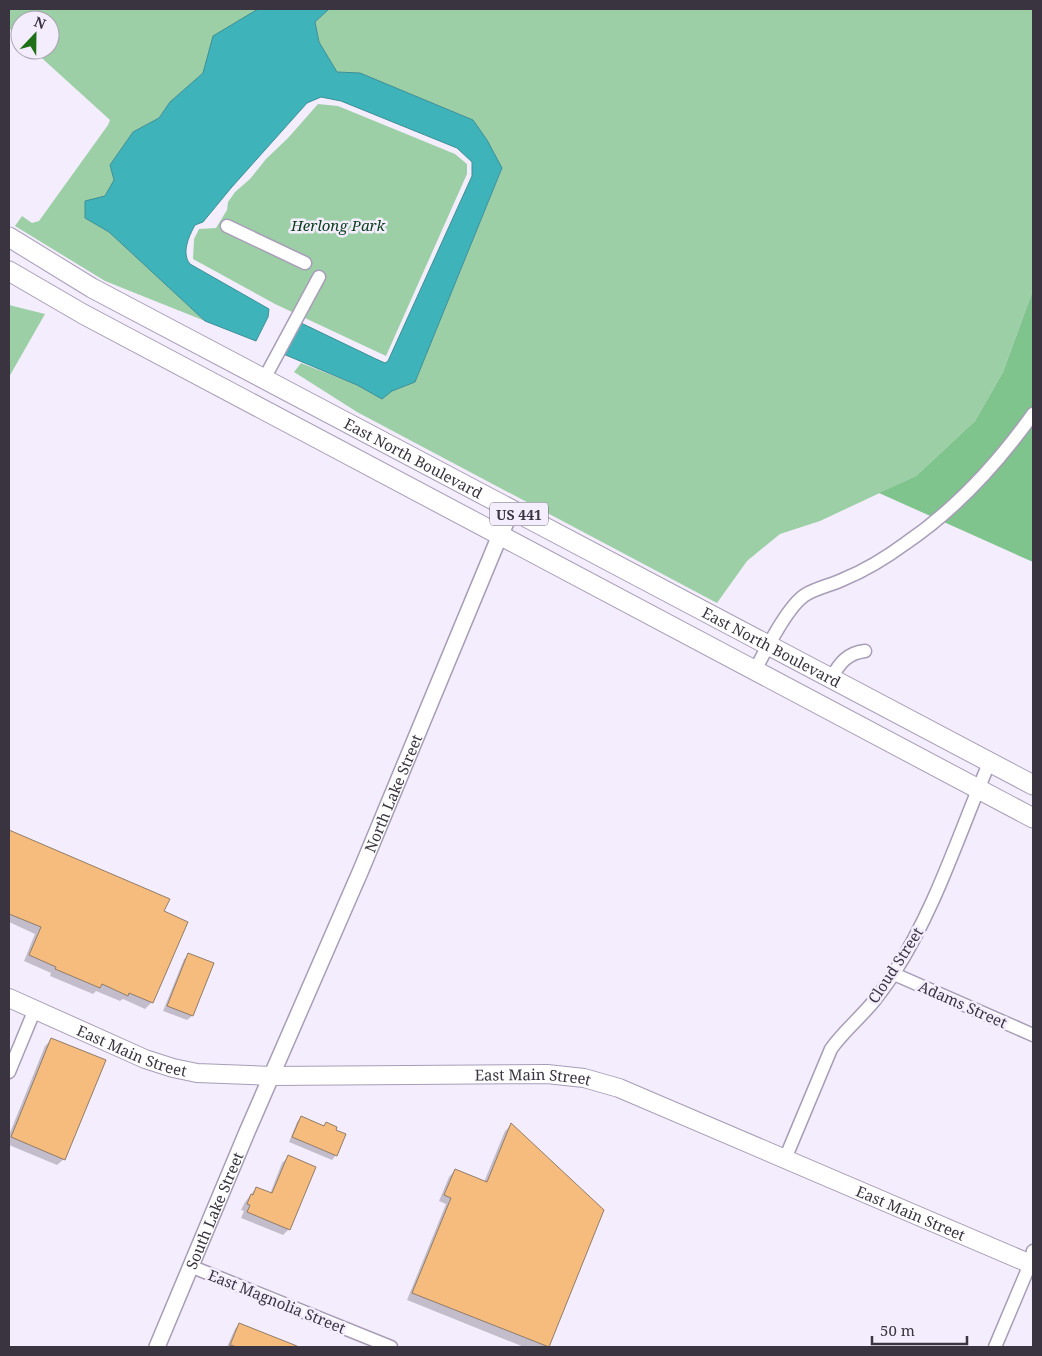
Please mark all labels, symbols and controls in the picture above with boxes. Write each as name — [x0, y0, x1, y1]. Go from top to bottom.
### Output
north arrow — [10, 10, 60, 60]
text: N — [31, 12, 49, 33]
park label: Herlong Park — [290, 215, 386, 235]
street label: East North Boulevard — [341, 413, 486, 503]
road number: US 441 — [490, 502, 548, 526]
street label: East North Boulevard — [699, 602, 844, 692]
street label: North Lake Street — [360, 731, 426, 855]
street label: Cloud Street — [863, 923, 927, 1007]
street label: Adams Street — [916, 976, 1010, 1032]
street label: East Main Street — [74, 1020, 189, 1081]
street label: East Main Street — [475, 1064, 594, 1090]
street label: South Lake Street — [181, 1149, 248, 1272]
street label: East Main Street — [853, 1181, 968, 1245]
street label: East Magnolia Street — [205, 1264, 349, 1338]
scale bar — [872, 1314, 967, 1346]
text: 50 m — [880, 1320, 915, 1340]

